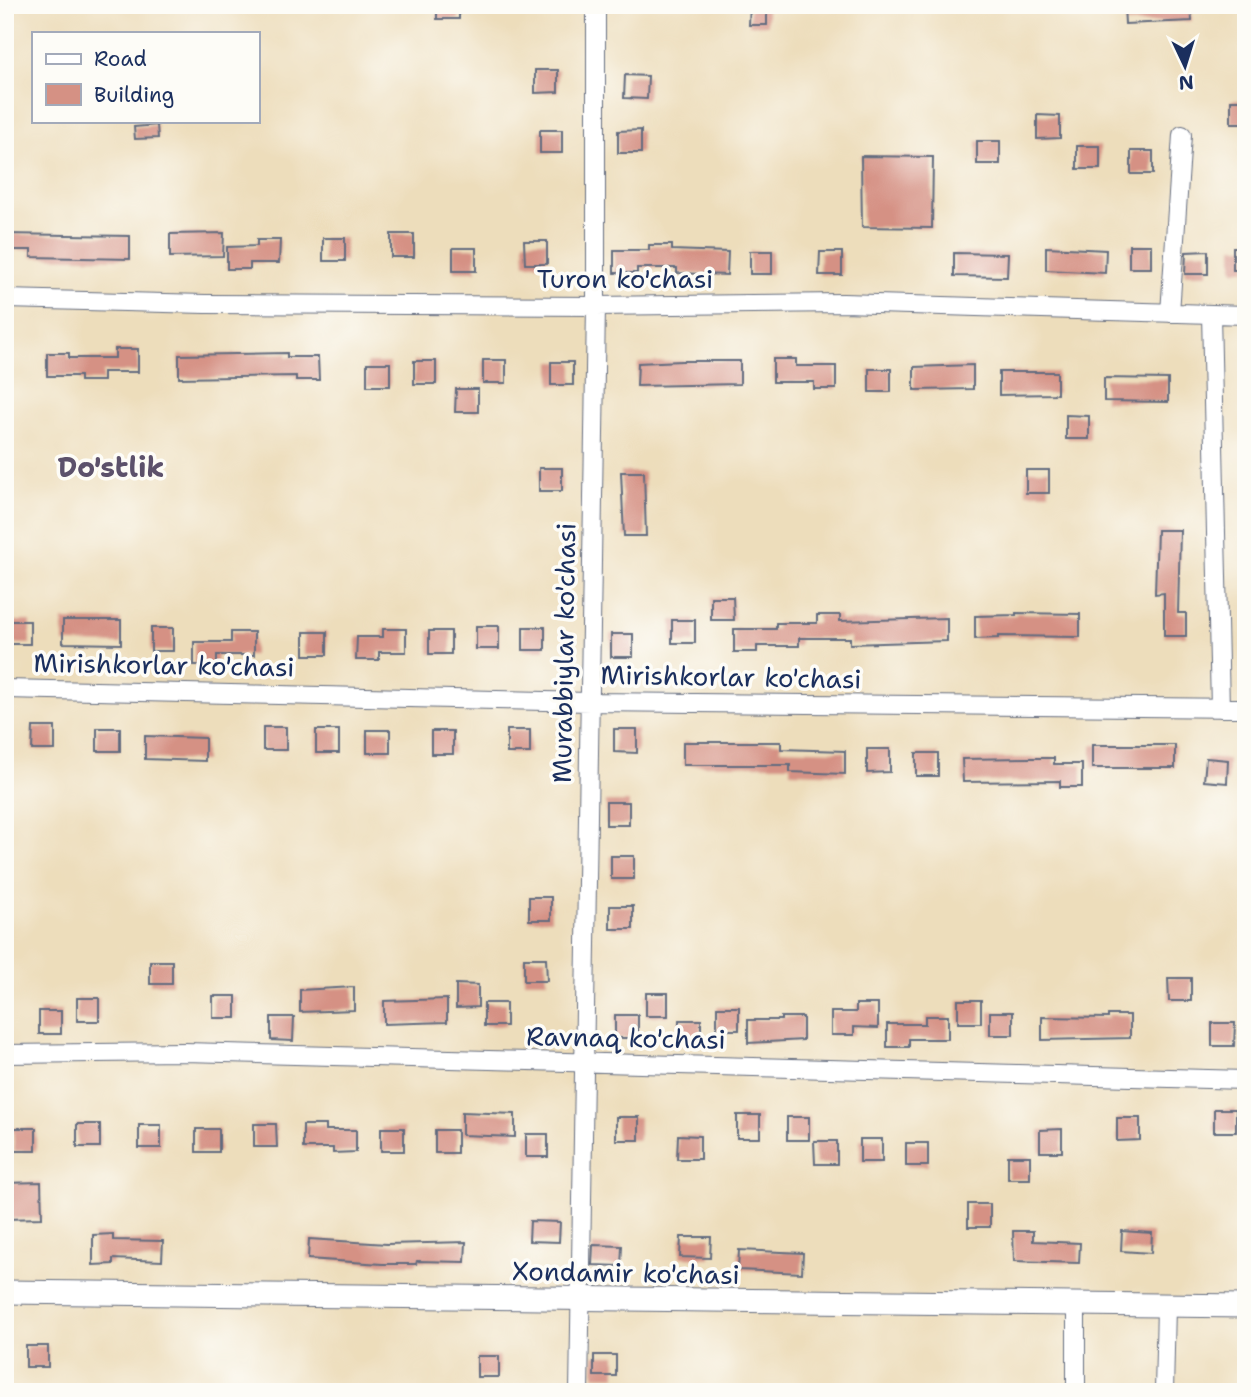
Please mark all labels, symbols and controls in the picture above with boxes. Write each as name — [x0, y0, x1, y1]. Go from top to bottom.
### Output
legend — [32, 32, 259, 122]
north arrow — [1150, 32, 1220, 102]
text: Road — [94, 45, 147, 73]
text: N — [1178, 69, 1195, 95]
text: Building — [94, 81, 174, 109]
street label: Turon ko'chasi — [537, 261, 713, 296]
district label: Do'stlik — [57, 448, 165, 486]
street label: Murabbiylar ko'chasi — [544, 523, 583, 783]
street label: Mirishkorlar ko'chasi — [33, 645, 295, 684]
street label: Mirishkorlar ko'chasi — [600, 657, 862, 696]
street label: Ravnaq ko'chasi — [526, 1018, 726, 1057]
street label: Xondamir ko'chasi — [512, 1253, 740, 1292]

